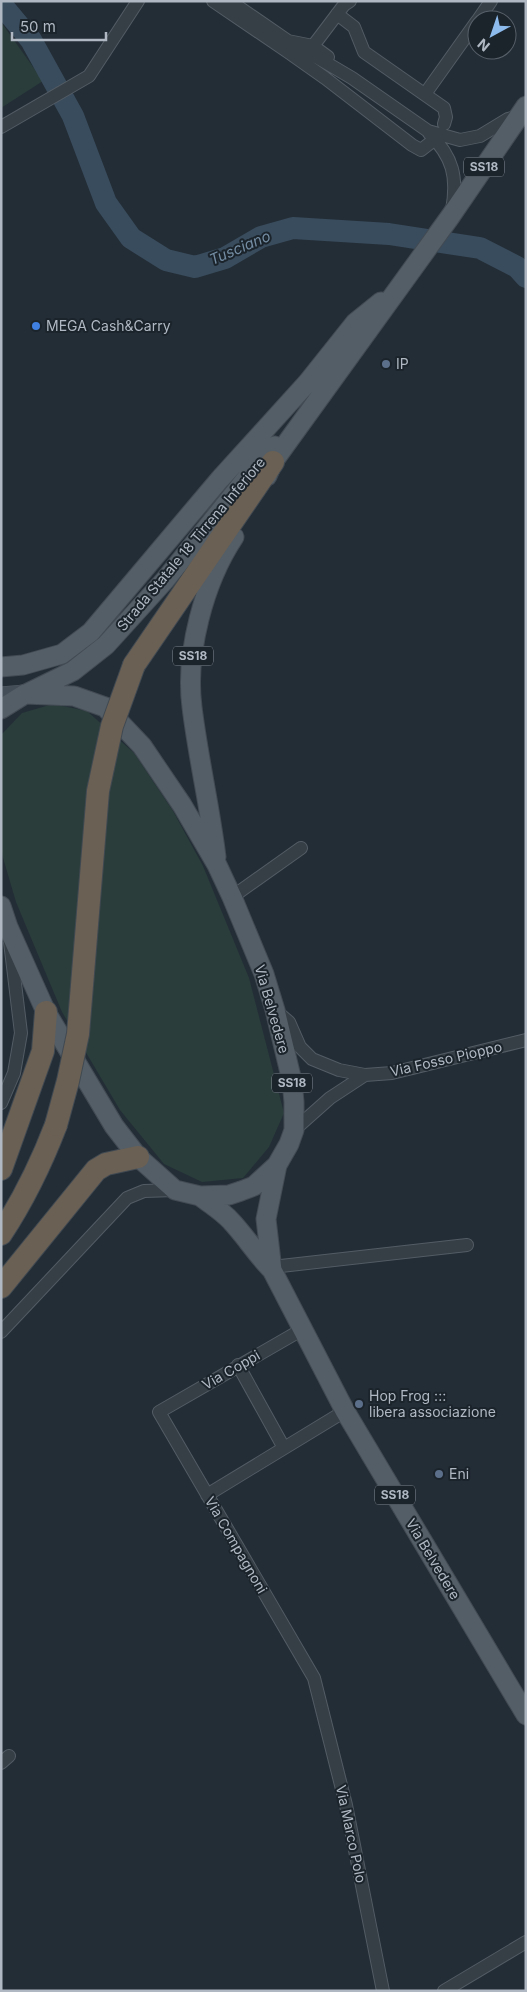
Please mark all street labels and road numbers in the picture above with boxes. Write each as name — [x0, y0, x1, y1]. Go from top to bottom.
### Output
road number: SS18 — [464, 158, 504, 176]
street label: Strada Statale 18 Tirrena Inferiore — [113, 453, 268, 634]
road number: SS18 — [173, 646, 213, 666]
street label: Via Belvedere — [252, 963, 293, 1055]
street label: Via Fosso Pioppo — [388, 1037, 504, 1080]
road number: SS18 — [272, 1074, 312, 1092]
street label: Via Coppi — [199, 1346, 263, 1393]
road number: SS18 — [375, 1486, 415, 1504]
street label: Via Compagnoni — [202, 1493, 271, 1596]
street label: Via Belvedere — [403, 1515, 464, 1602]
street label: Via Marco Polo — [333, 1783, 370, 1884]

